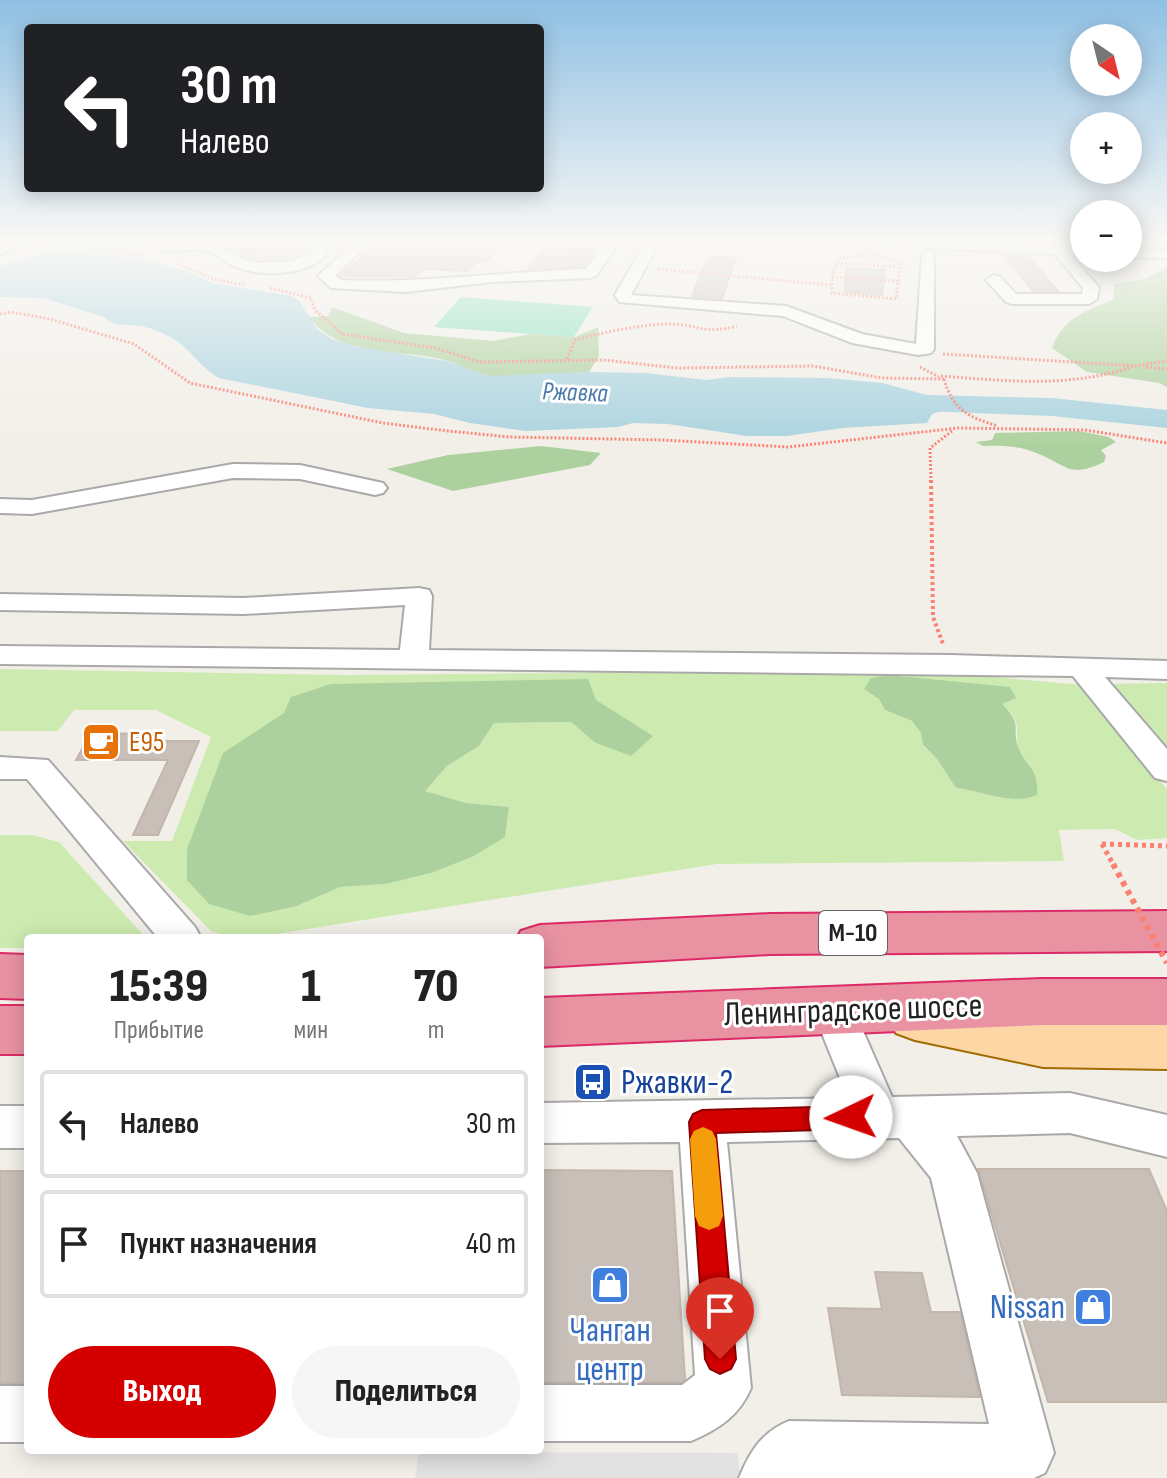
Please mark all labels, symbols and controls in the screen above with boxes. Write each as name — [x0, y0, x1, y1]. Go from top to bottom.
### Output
north arrow — [1070, 24, 1142, 96]
map controls — [1070, 24, 1142, 272]
text: 30 m — [180, 53, 278, 120]
icon: left — [48, 56, 152, 160]
button: + — [1070, 112, 1142, 184]
text: Налево — [180, 121, 270, 164]
button: − — [1070, 200, 1142, 272]
water label: Ржавка — [542, 376, 609, 410]
cafe icon: E95 — [80, 721, 122, 763]
place label: E95 — [129, 726, 164, 759]
road number: М-10 — [819, 911, 887, 955]
text: 15:39 — [109, 958, 208, 1015]
text: 1 — [301, 958, 321, 1015]
text: 70 — [413, 958, 459, 1015]
street label: Ленинградское шоссе — [723, 985, 983, 1035]
text: Прибытие — [114, 1015, 204, 1046]
text: мин — [294, 1015, 328, 1046]
text: m — [428, 1015, 444, 1046]
bus stop icon: Ржавки-2 — [572, 1061, 614, 1103]
place label: Ржавки-2 — [621, 1062, 733, 1103]
position arrow — [809, 1075, 893, 1159]
icon: left — [52, 1102, 96, 1146]
text: Налево — [120, 1106, 199, 1142]
text: 30 m — [466, 1106, 516, 1142]
icon: arrive — [52, 1222, 96, 1266]
text: Пункт назначения — [120, 1226, 317, 1262]
text: 40 m — [466, 1226, 516, 1262]
shop icon: Чанган центр — [589, 1264, 631, 1306]
pin — [686, 1277, 754, 1359]
shop icon: Nissan — [1072, 1286, 1114, 1328]
place label: Nissan — [990, 1287, 1065, 1328]
icon: arrive — [698, 1289, 742, 1333]
place label: Чанган центр — [569, 1310, 651, 1390]
button: Выход — [48, 1346, 276, 1438]
button: Поделиться — [292, 1346, 520, 1438]

